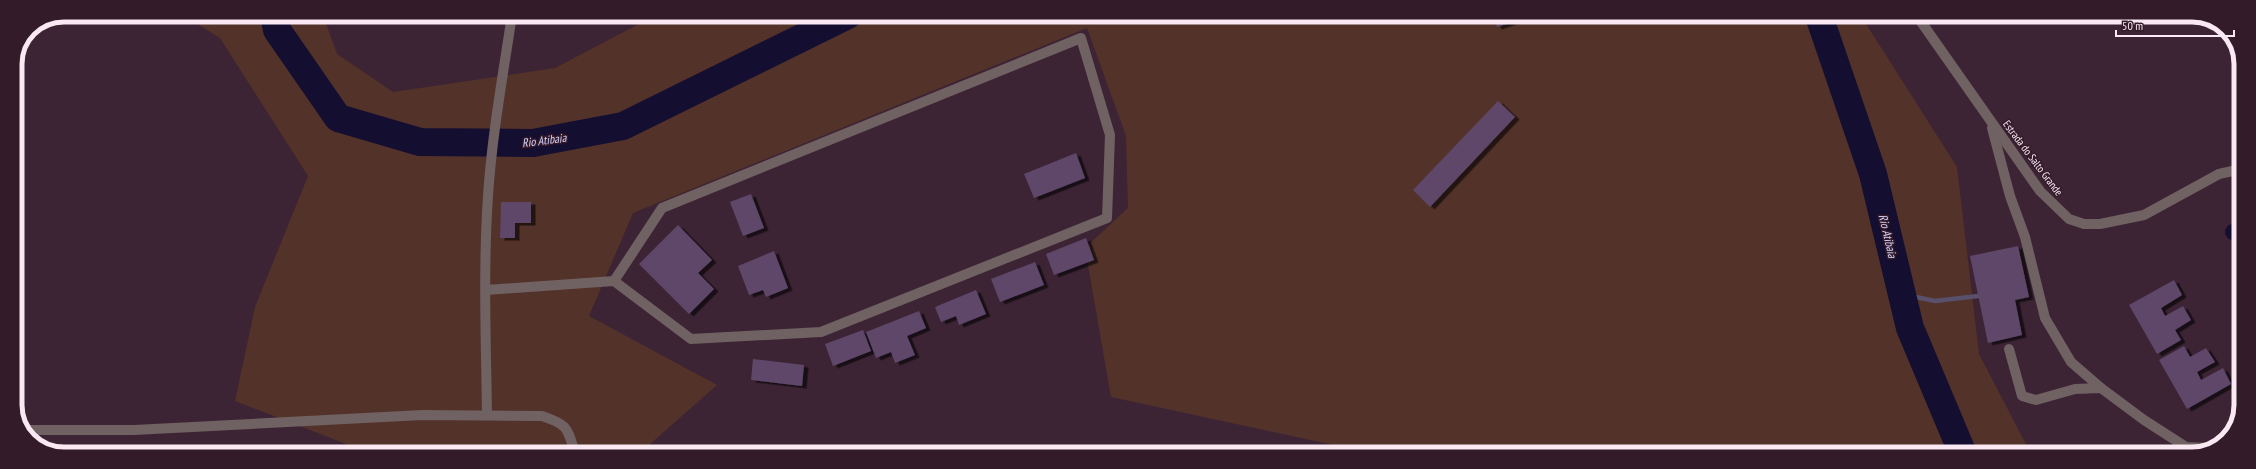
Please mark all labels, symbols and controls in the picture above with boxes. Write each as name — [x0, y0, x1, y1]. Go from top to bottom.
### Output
scale bar — [2116, 12, 2234, 38]
text: 50 m — [2122, 18, 2143, 33]
street label: Estrada do Salto Grande — [2000, 117, 2066, 199]
water label: Rio Atibaia — [521, 130, 568, 150]
water label: Rio Atibaia — [1876, 213, 1901, 261]

